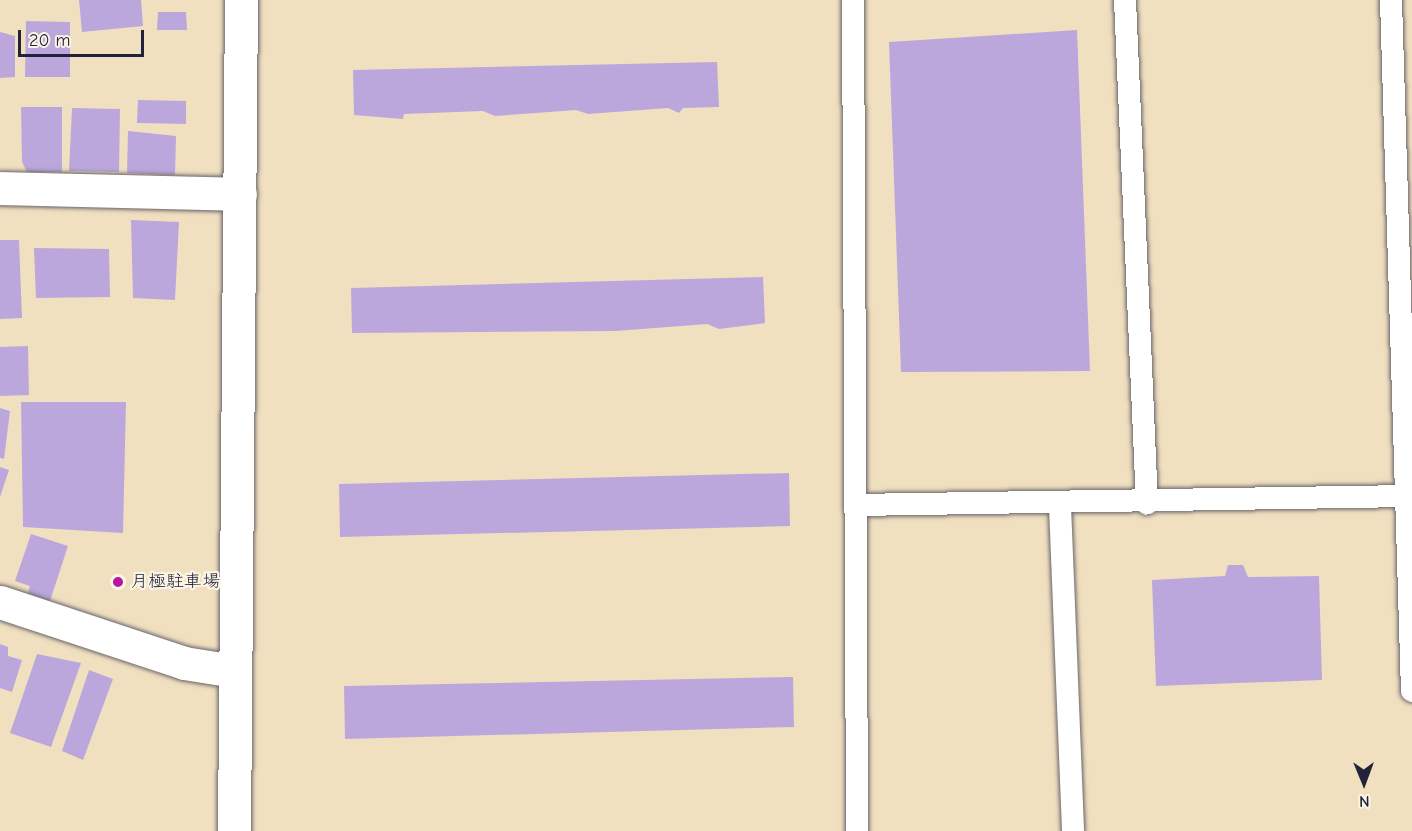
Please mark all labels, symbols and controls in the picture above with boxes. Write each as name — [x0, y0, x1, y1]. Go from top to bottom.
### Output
scale bar — [21, 18, 147, 56]
text: 20 m — [29, 30, 70, 51]
place label: 月極駐車場 — [130, 571, 220, 593]
marker: 月極駐車場 — [111, 575, 125, 589]
north arrow — [1334, 753, 1394, 813]
text: N — [1359, 792, 1370, 810]

